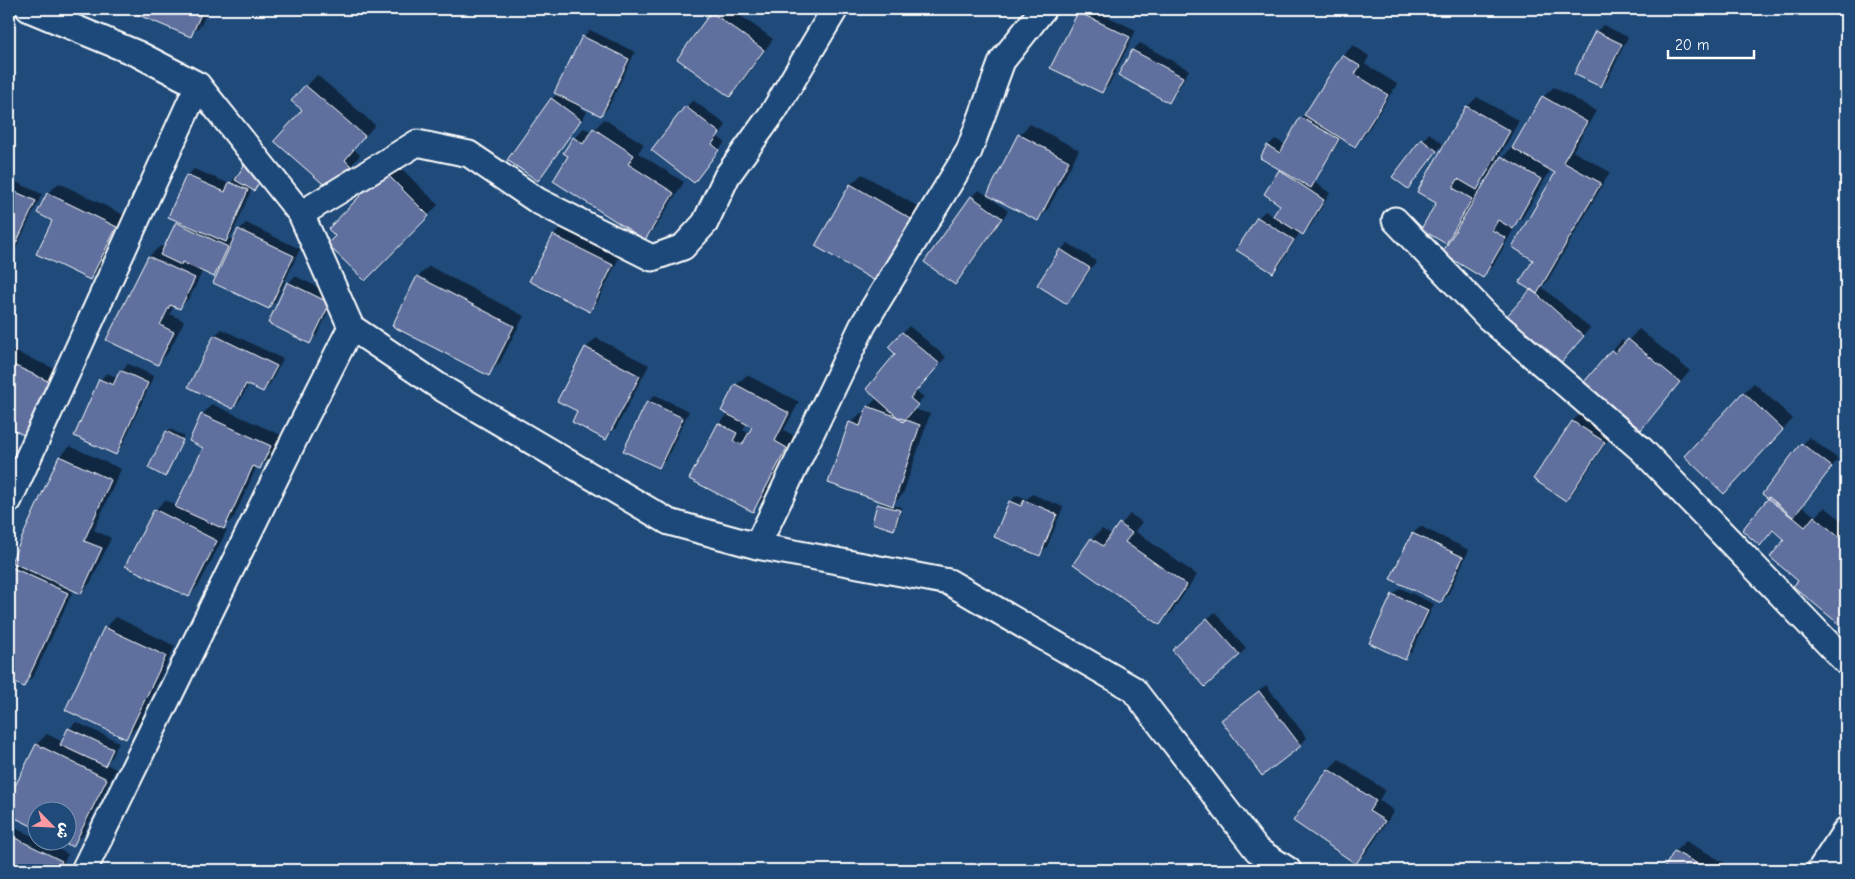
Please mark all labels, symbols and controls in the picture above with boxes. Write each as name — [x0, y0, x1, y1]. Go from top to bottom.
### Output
scale bar — [1668, 28, 1754, 60]
text: 20 m — [1675, 36, 1709, 54]
north arrow — [28, 802, 78, 852]
text: ش — [53, 821, 74, 842]

